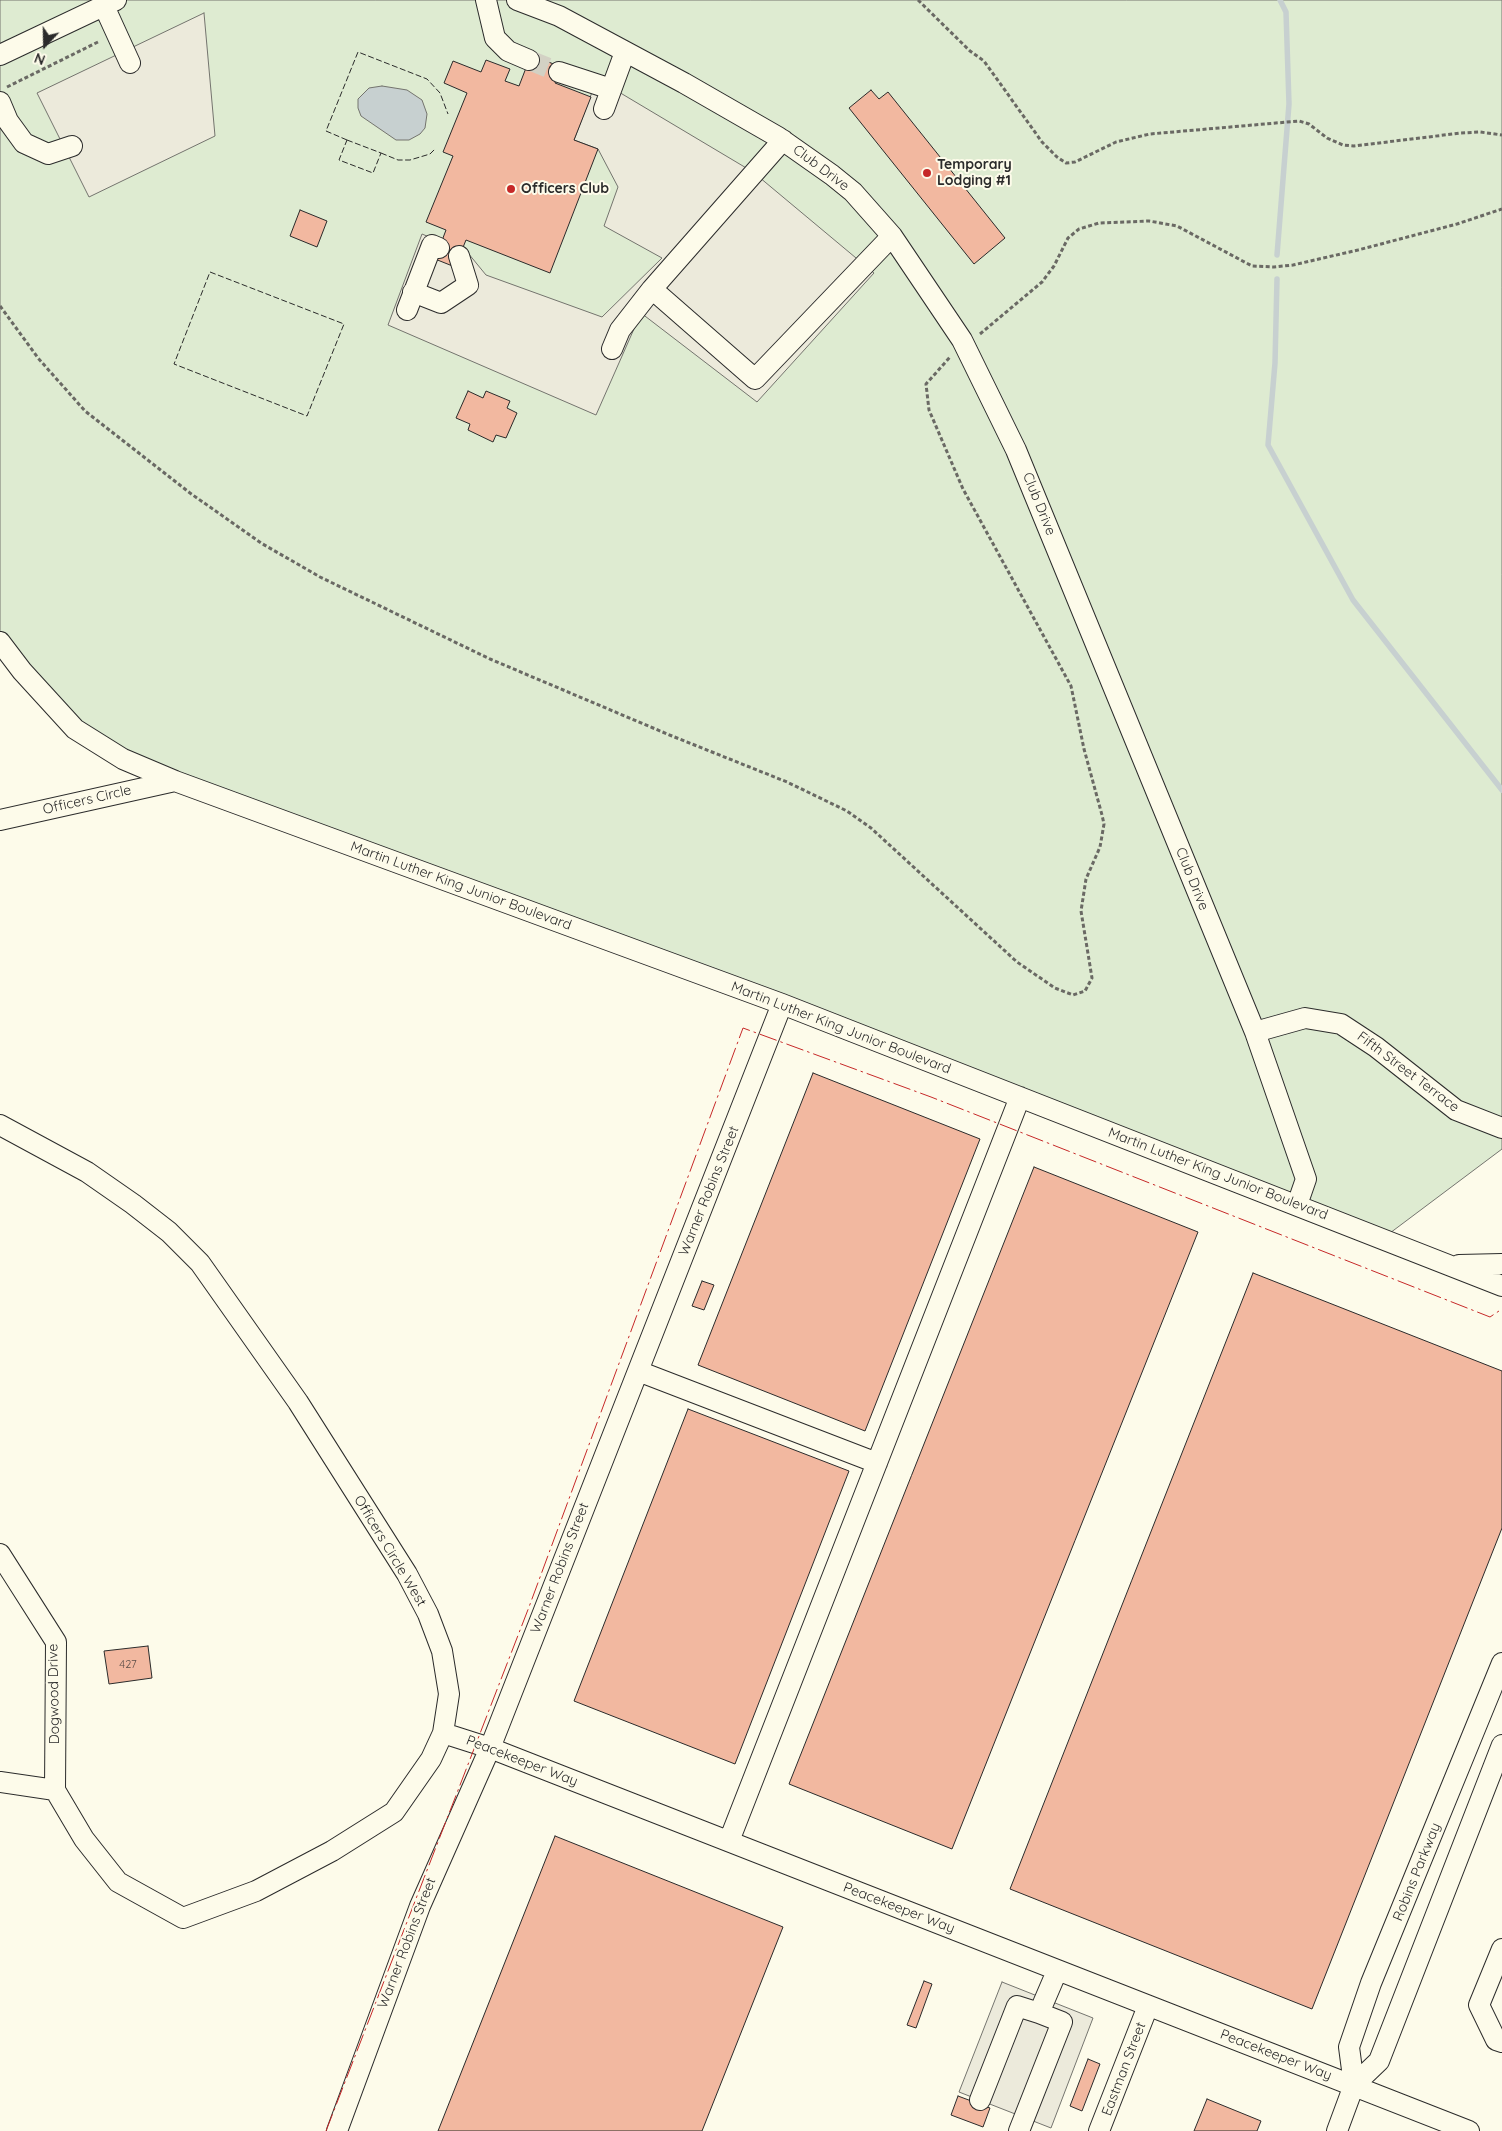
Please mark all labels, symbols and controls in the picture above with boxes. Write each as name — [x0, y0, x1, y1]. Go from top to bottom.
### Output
north arrow — [20, 20, 70, 70]
text: N — [32, 49, 48, 69]
street label: Club Drive — [789, 141, 853, 195]
place label: Temporary Lodging #1 — [937, 157, 1012, 190]
marker: Temporary Lodging #1 — [921, 167, 933, 179]
place label: Officers Club — [521, 181, 609, 197]
marker: Officers Club — [505, 183, 517, 195]
street label: Club Drive — [1019, 470, 1059, 538]
street label: Officers Circle — [41, 782, 133, 818]
street label: Martin Luther King Junior Boulevard — [348, 838, 574, 934]
street label: Club Drive — [1172, 845, 1212, 913]
street label: Martin Luther King Junior Boulevard — [729, 978, 953, 1078]
street label: Fifth Street Terrace — [1354, 1028, 1462, 1116]
street label: Warner Robins Street — [675, 1124, 743, 1258]
street label: Martin Luther King Junior Boulevard — [1106, 1124, 1330, 1224]
street label: Officers Circle West — [350, 1492, 430, 1610]
street label: Warner Robins Street — [527, 1500, 593, 1636]
street label: Dogwood Drive — [45, 1643, 63, 1745]
house number: 427 — [119, 1658, 137, 1672]
street label: Peacekeeper Way — [464, 1732, 580, 1790]
street label: Robins Parkway — [1390, 1820, 1444, 1924]
street label: Warner Robins Street — [374, 1875, 440, 2011]
street label: Peacekeeper Way — [841, 1879, 957, 1937]
street label: Eastman Street — [1098, 2020, 1150, 2118]
street label: Peacekeeper Way — [1218, 2026, 1334, 2084]

